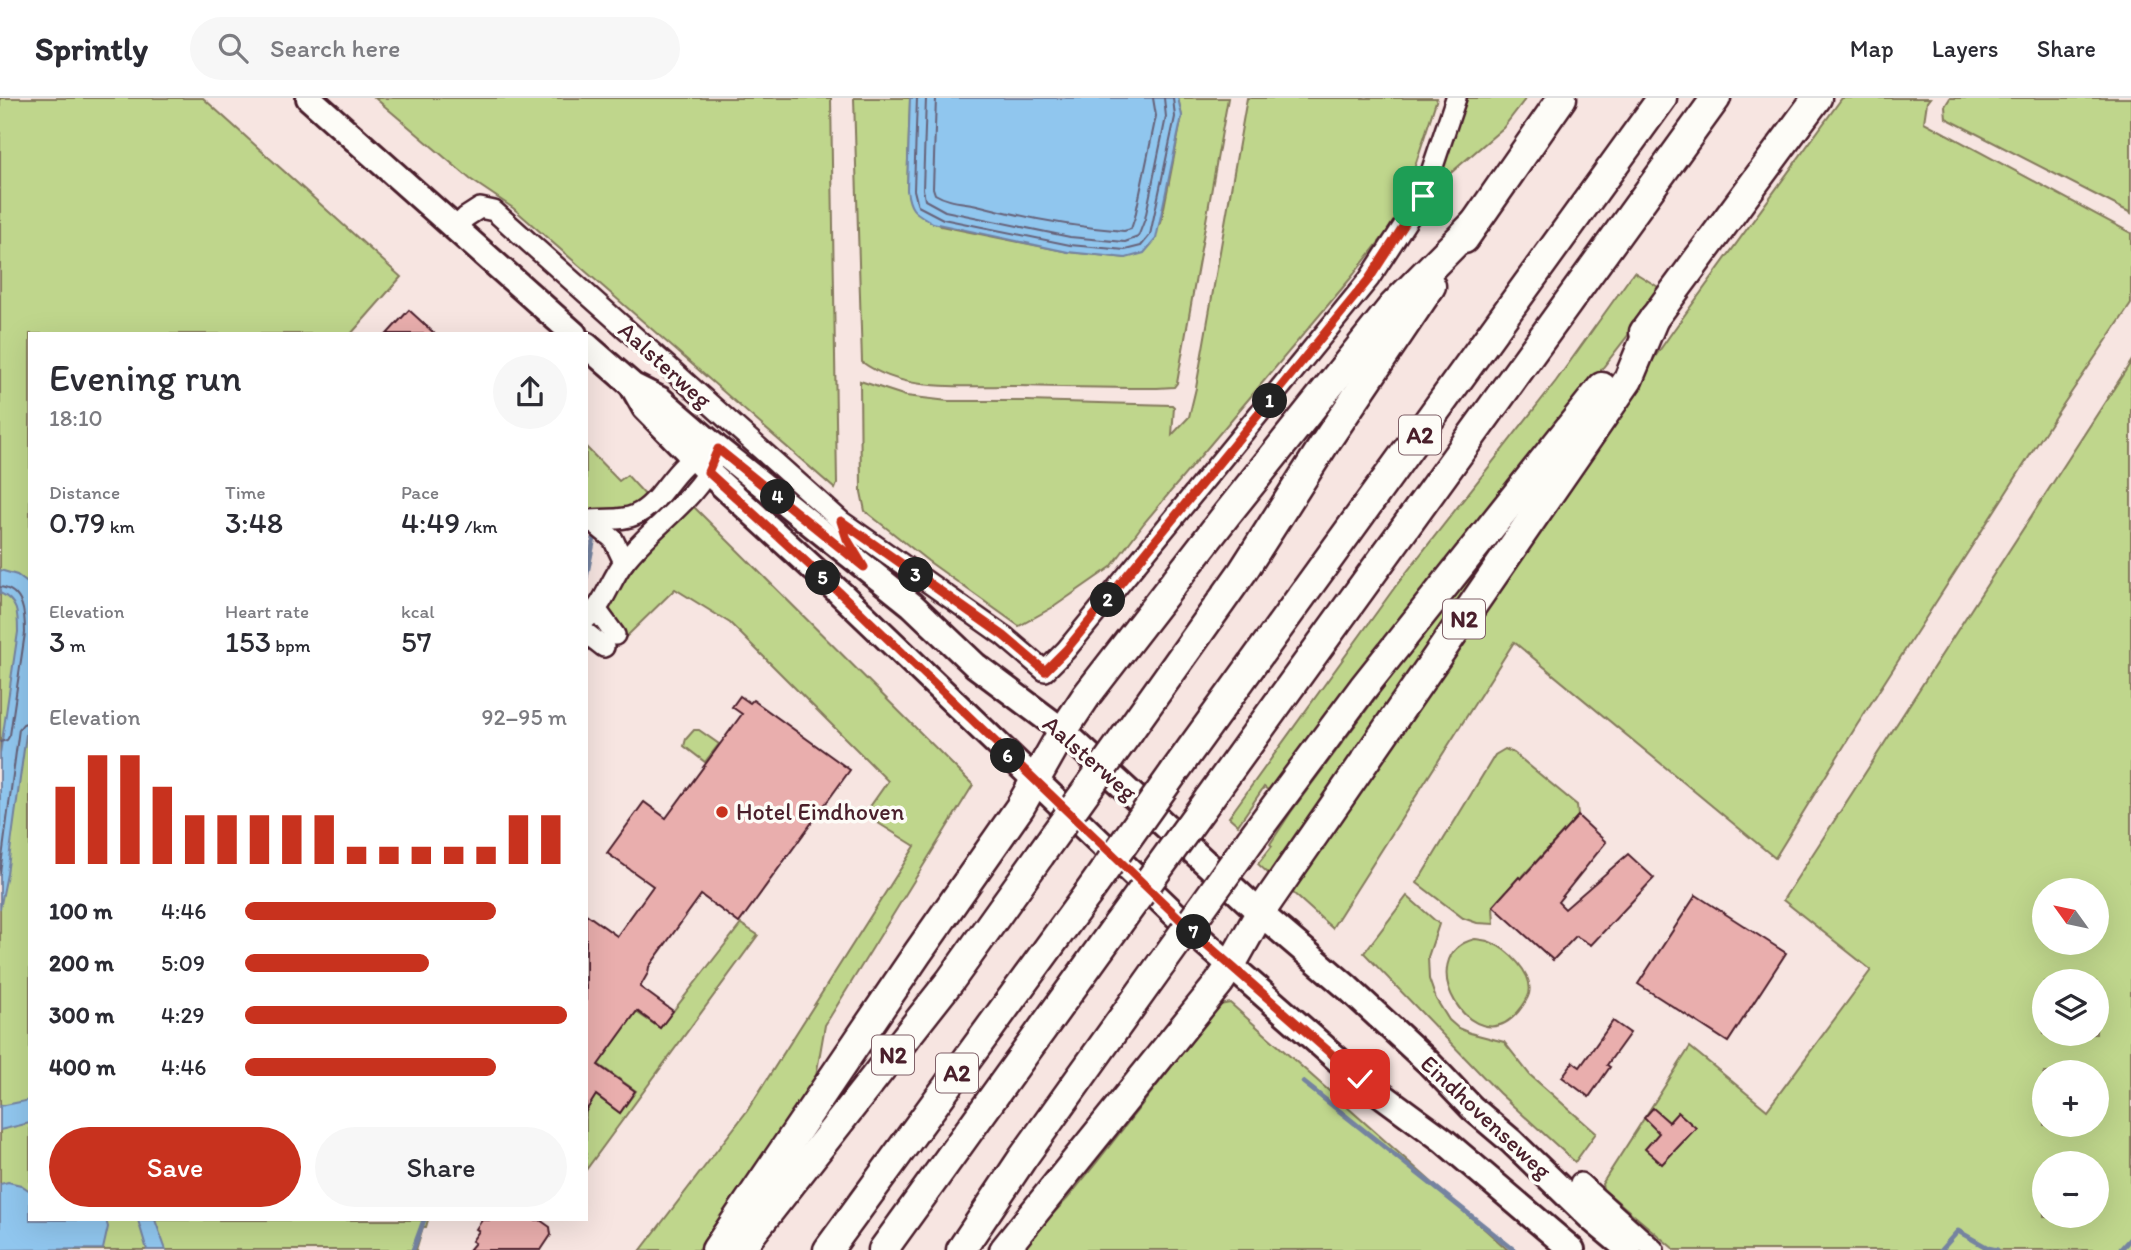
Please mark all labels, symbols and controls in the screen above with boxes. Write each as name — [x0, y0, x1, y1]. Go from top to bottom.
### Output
search box — [190, 17, 680, 80]
text: Sprintly — [35, 29, 148, 68]
icon: search — [214, 29, 252, 67]
text: Search here — [270, 32, 400, 64]
text: Map — [1850, 34, 1894, 63]
text: Layers — [1932, 34, 1999, 63]
text: Share — [2037, 34, 2096, 63]
pin — [1393, 166, 1453, 226]
icon: arrive — [1404, 177, 1442, 215]
street label: Aalsterweg — [613, 315, 718, 415]
text: Evening run — [49, 355, 242, 401]
button: share — [493, 355, 567, 429]
pin: 1 — [1252, 384, 1288, 418]
text: 1 — [1265, 389, 1274, 412]
text: 18:10 — [49, 404, 103, 432]
road number: A2 — [1399, 416, 1441, 454]
pin: 4 — [760, 480, 796, 514]
text: Distance — [49, 481, 120, 504]
text: Time — [225, 481, 266, 504]
text: Pace — [401, 481, 439, 504]
text: 4 — [772, 485, 783, 508]
text: 0.79 — [49, 504, 105, 541]
text: 3:48 — [225, 504, 283, 541]
text: 4:49 — [401, 504, 460, 541]
text: km — [105, 515, 135, 538]
text: /km — [460, 515, 498, 538]
pin: 3 — [898, 558, 934, 592]
pin: 5 — [806, 560, 840, 596]
text: 3 — [910, 563, 921, 586]
text: 5 — [818, 566, 827, 589]
pin: 2 — [1090, 582, 1126, 618]
text: 2 — [1103, 588, 1113, 611]
text: Elevation — [49, 600, 125, 623]
text: Heart rate — [225, 600, 309, 623]
text: kcal — [401, 600, 435, 623]
road number: N2 — [1443, 600, 1485, 638]
text: 3 — [49, 623, 65, 660]
text: 153 — [225, 623, 271, 660]
text: 57 — [401, 623, 432, 660]
text: m — [65, 634, 86, 657]
text: bpm — [271, 634, 311, 657]
text: Elevation — [49, 703, 140, 731]
text: 92–95 m — [481, 703, 567, 731]
street label: Aalsterweg — [1037, 709, 1144, 807]
pin: 6 — [990, 738, 1026, 774]
text: 6 — [1002, 744, 1013, 767]
place label: Hotel Eindhoven — [736, 797, 905, 826]
marker: Hotel Eindhoven — [714, 804, 730, 820]
north arrow — [2032, 878, 2109, 956]
map controls — [2032, 878, 2109, 1228]
text: 100 m — [49, 897, 113, 925]
text: 4:46 — [161, 897, 206, 925]
pin: 7 — [1176, 914, 1212, 950]
text: 7 — [1189, 920, 1198, 943]
text: 200 m — [49, 949, 114, 977]
text: 5:09 — [161, 949, 205, 977]
button: layers — [2032, 969, 2109, 1046]
text: 300 m — [49, 1001, 114, 1029]
text: 4:29 — [161, 1001, 205, 1029]
road number: N2 — [872, 1036, 914, 1074]
pin — [1330, 1049, 1390, 1109]
street label: Eindhovenseweg — [1415, 1049, 1558, 1185]
text: 400 m — [49, 1053, 116, 1081]
text: 4:46 — [161, 1053, 206, 1081]
road number: A2 — [936, 1054, 978, 1092]
icon: check — [1341, 1060, 1379, 1098]
button: + — [2032, 1060, 2109, 1137]
button: Save — [49, 1127, 301, 1207]
button: Share — [315, 1127, 567, 1207]
button: − — [2032, 1151, 2109, 1228]

